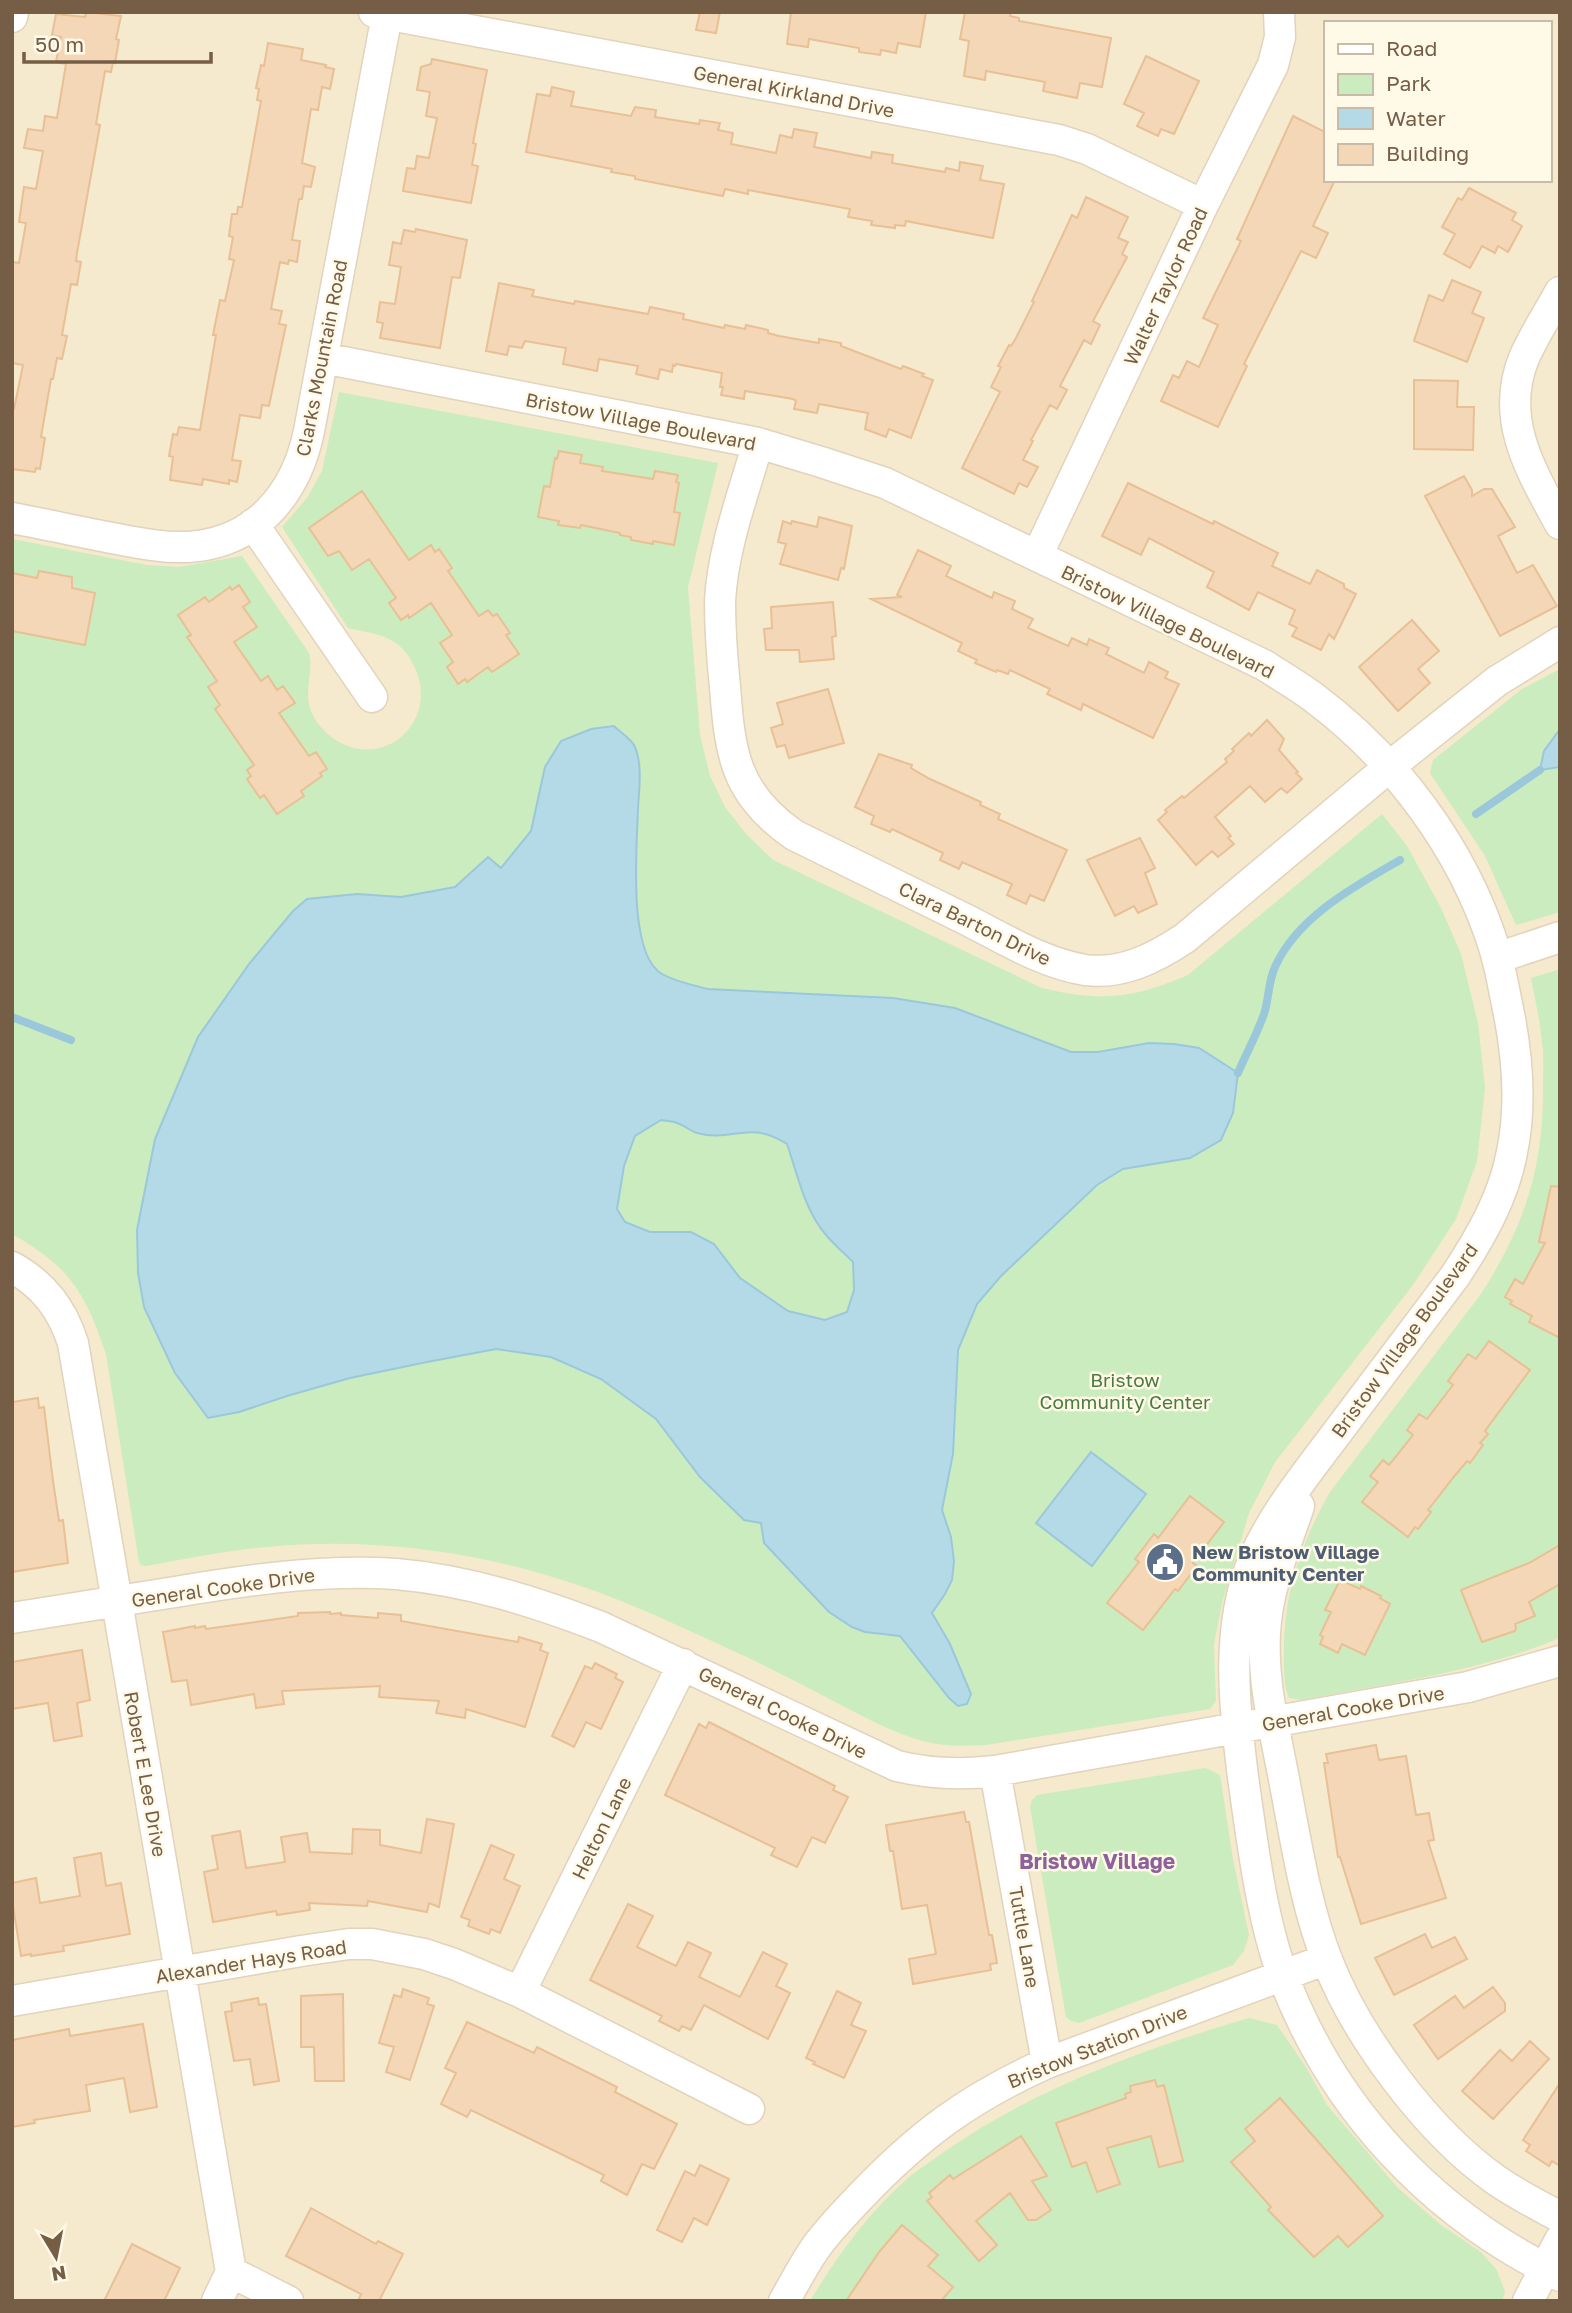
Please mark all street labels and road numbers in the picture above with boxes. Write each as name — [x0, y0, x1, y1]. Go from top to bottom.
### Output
street label: General Kirkland Drive — [692, 60, 896, 122]
street label: Walter Taylor Road — [1118, 203, 1212, 369]
street label: Clarks Mountain Road — [291, 258, 351, 458]
street label: Bristow Village Boulevard — [524, 387, 758, 455]
street label: Bristow Village Boulevard — [1058, 559, 1278, 683]
street label: Clara Barton Drive — [895, 876, 1055, 970]
street label: Bristow Village Boulevard — [1326, 1238, 1482, 1442]
street label: General Cooke Drive — [130, 1563, 316, 1611]
street label: General Cooke Drive — [695, 1661, 871, 1763]
street label: General Cooke Drive — [1260, 1681, 1446, 1735]
street label: Robert E Lee Drive — [120, 1689, 172, 1859]
street label: Helton Lane — [566, 1773, 636, 1883]
street label: Tuttle Lane — [1005, 1884, 1045, 1990]
street label: Alexander Hays Road — [154, 1935, 348, 1987]
street label: Bristow Station Drive — [1004, 1999, 1190, 2093]

